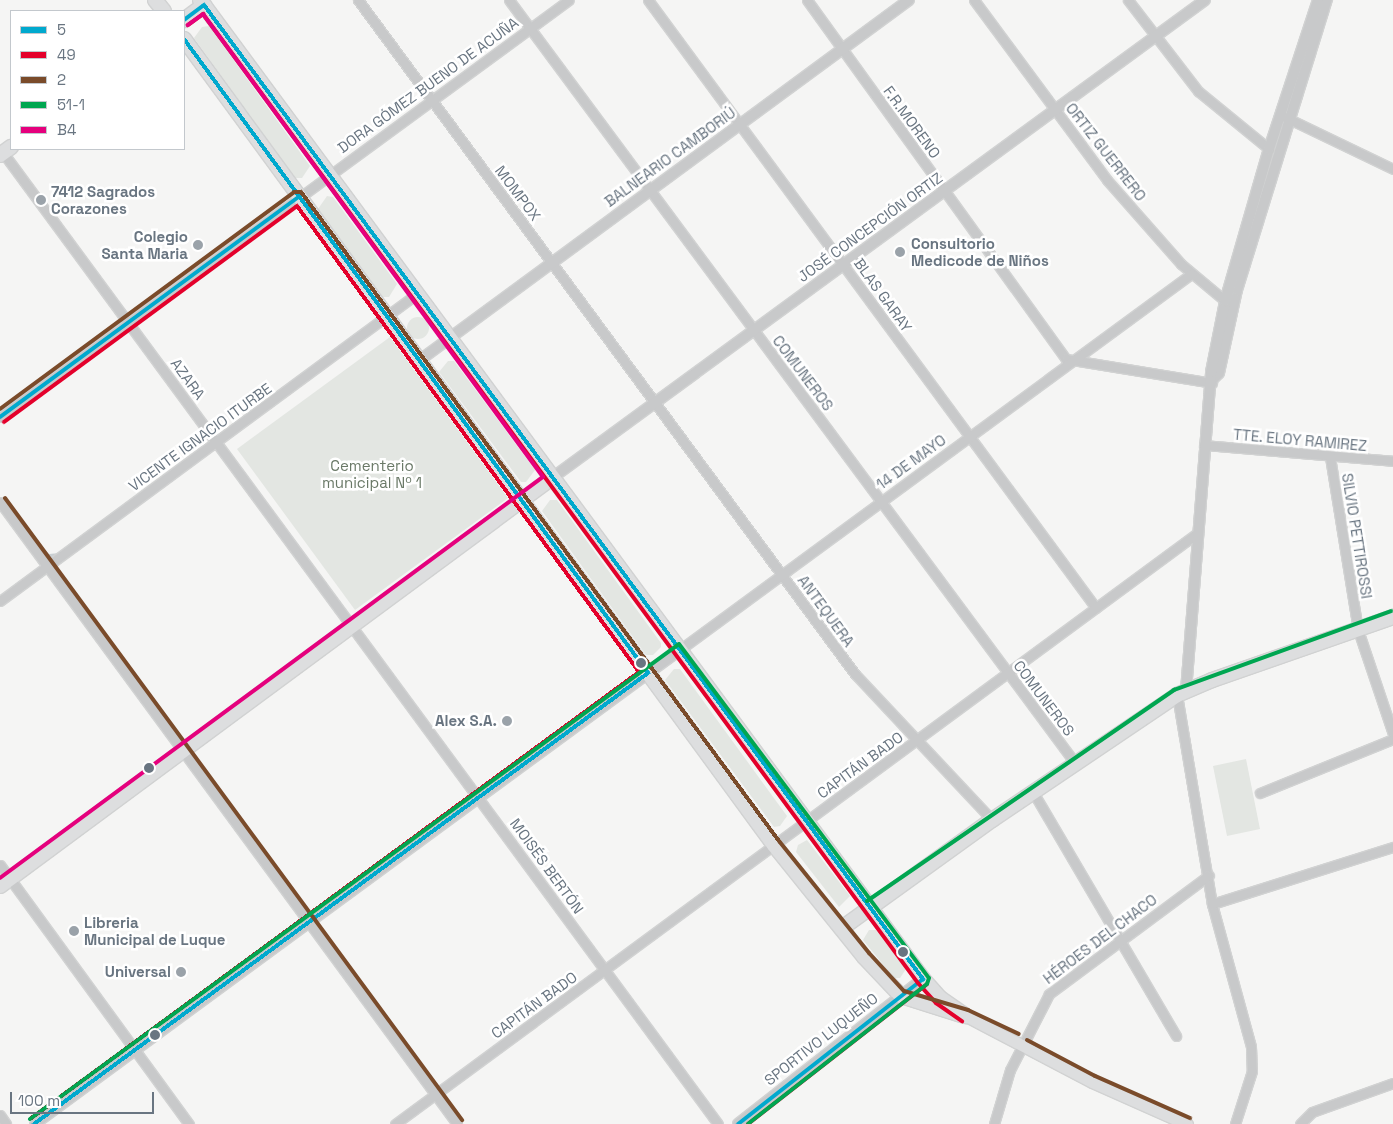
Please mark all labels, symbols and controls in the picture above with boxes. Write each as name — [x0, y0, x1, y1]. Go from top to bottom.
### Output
legend — [10, 10, 185, 150]
street label: DORA GÓMEZ BUENO DE ACUÑA — [334, 13, 522, 157]
text: 5 — [57, 20, 66, 39]
text: 49 — [57, 45, 76, 64]
text: 2 — [57, 70, 66, 89]
street label: F.R.MORENO — [880, 82, 944, 162]
text: 51-1 — [57, 95, 85, 114]
street label: ORTIZ GUERRERO — [1062, 99, 1150, 205]
street label: BALNEARIO CAMBORIÚ — [601, 103, 739, 211]
text: B4 — [57, 120, 76, 139]
street label: MOMPOX — [491, 162, 545, 224]
street label: JOSÉ CONCEPCIÓN ORTIZ — [794, 168, 946, 286]
place label: 7412 Sagrados Corazones — [51, 182, 155, 217]
marker: 7412 Sagrados Corazones — [35, 194, 47, 206]
place label: Colegio Santa Maria — [101, 227, 188, 262]
place label: Consultorio Medicode de Niños — [911, 234, 1049, 269]
marker: Colegio Santa Maria — [192, 239, 204, 251]
marker: Consultorio Medicode de Niños — [893, 245, 907, 259]
street label: BLAS GARAY — [850, 255, 916, 335]
street label: COMUNEROS — [769, 332, 837, 414]
street label: AZARA — [167, 355, 209, 403]
street label: VICENTE IGNACIO ITURBE — [125, 379, 275, 495]
street label: TTE. ELOY RAMIREZ — [1232, 425, 1368, 455]
street label: 14 DE MAYO — [873, 431, 949, 493]
park label: Cementerio municipal Nº 1 — [322, 456, 422, 491]
street label: SILVIO PETTIROSSI — [1338, 472, 1376, 600]
street label: ANTEQUERA — [794, 572, 858, 650]
street label: COMUNEROS — [1010, 657, 1078, 739]
unlabelled marker — [636, 658, 646, 668]
place label: Alex S.A. — [435, 712, 497, 730]
marker: Alex S.A. — [501, 715, 513, 727]
street label: CAPITÁN BADO — [813, 728, 907, 802]
unlabelled marker — [144, 763, 154, 773]
street label: MOISÉS BERTÓN — [506, 815, 588, 917]
street label: HÉROES DEL CHACO — [1039, 890, 1161, 988]
place label: Libreria Municipal de Luque — [84, 913, 225, 948]
marker: Libreria Municipal de Luque — [68, 925, 80, 937]
unlabelled marker — [898, 947, 908, 957]
place label: Universal — [105, 963, 171, 981]
marker: Universal — [175, 966, 187, 978]
street label: CAPITÁN BADO — [487, 968, 581, 1042]
street label: SPORTIVO LUQUEÑO — [761, 989, 881, 1089]
unlabelled marker — [150, 1030, 160, 1040]
scale bar — [12, 1082, 156, 1114]
text: 100 m — [18, 1091, 60, 1110]

